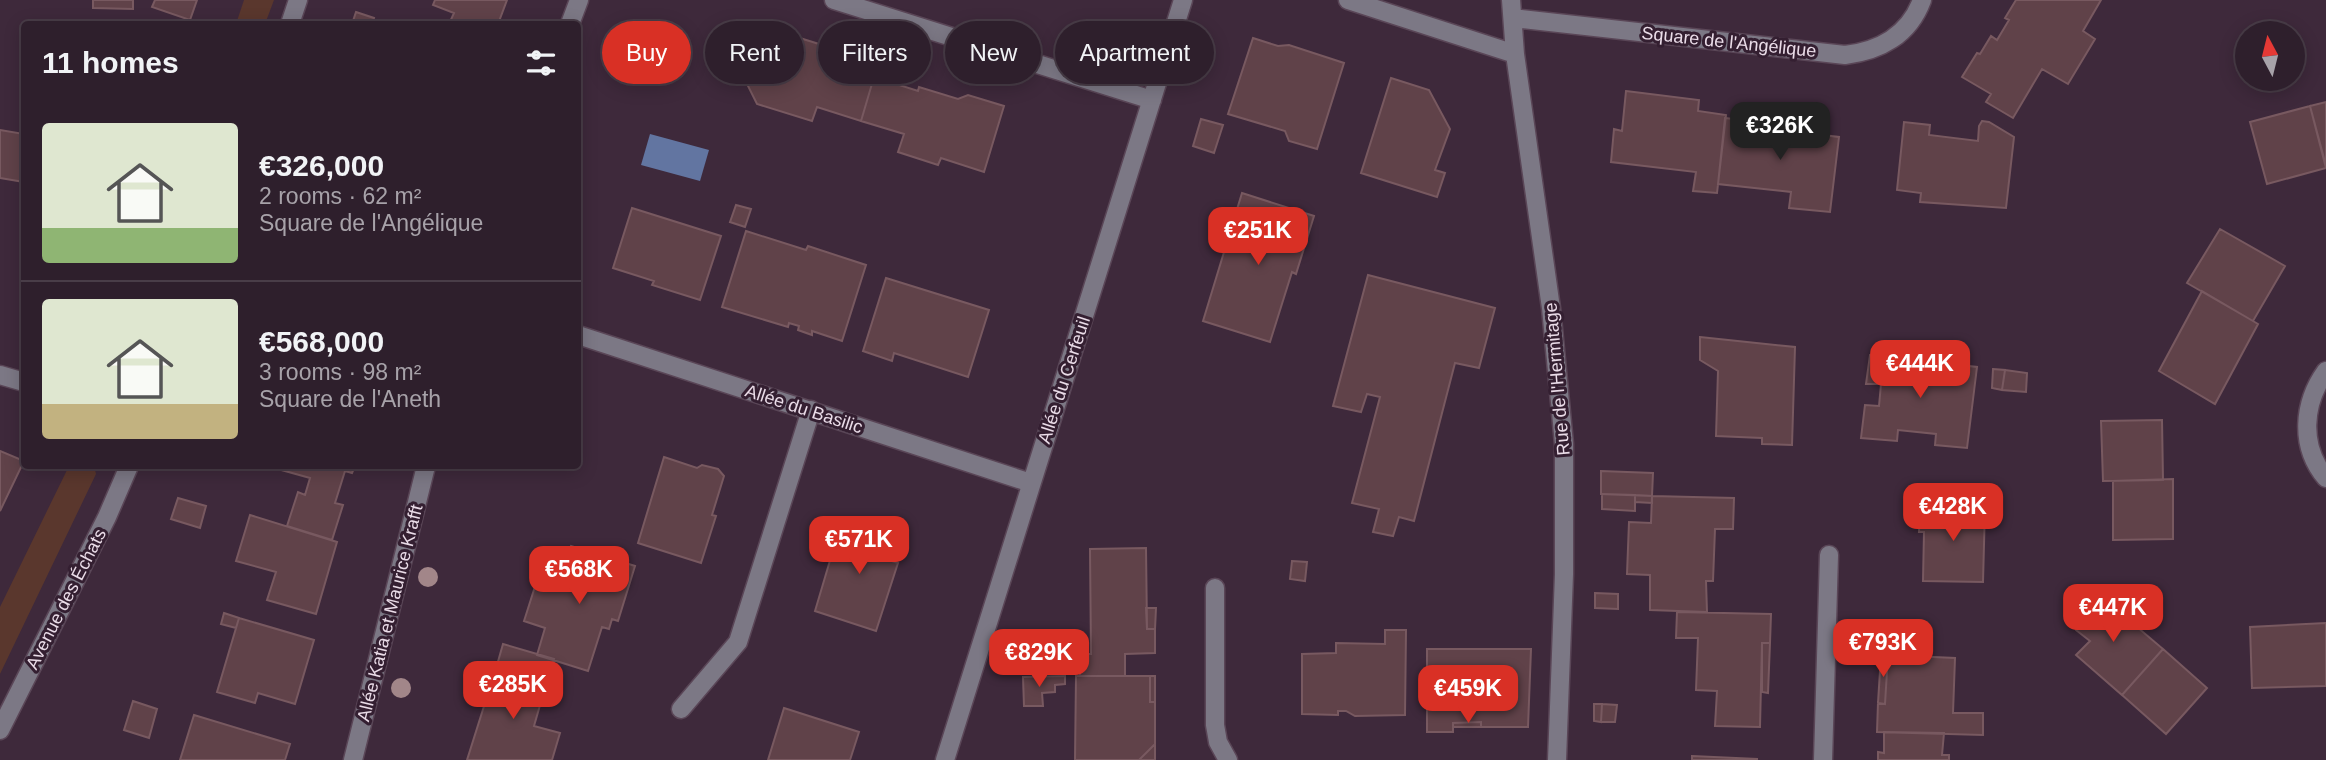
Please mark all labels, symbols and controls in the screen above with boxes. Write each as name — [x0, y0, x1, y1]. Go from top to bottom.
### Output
chip: Buy — [602, 21, 691, 84]
chip: Rent — [705, 21, 804, 84]
chip: Filters — [818, 21, 931, 84]
chip: New — [945, 21, 1041, 84]
chip: Apartment — [1055, 21, 1214, 84]
north arrow — [2235, 21, 2305, 91]
map controls — [2235, 21, 2305, 91]
street label: Square de l'Angélique — [1641, 23, 1817, 61]
icon: filters — [522, 44, 560, 82]
text: 11 homes — [42, 46, 179, 79]
pin: €326K — [1731, 102, 1829, 162]
text: €326K — [1746, 112, 1814, 138]
text: €326,000 — [259, 149, 384, 182]
icon: home — [98, 151, 182, 235]
text: 2 rooms · 62 m² — [259, 183, 421, 209]
pin: €251K — [1209, 208, 1307, 267]
text: Square de l'Angélique — [259, 210, 483, 236]
text: €251K — [1224, 217, 1292, 243]
street label: Rue de l'Hermitage — [1540, 302, 1574, 456]
street label: Allée du Cerfeuil — [1034, 314, 1094, 446]
text: €568,000 — [259, 325, 384, 358]
icon: home — [98, 327, 182, 411]
pin: €444K — [1871, 340, 1969, 400]
text: €444K — [1886, 350, 1954, 376]
text: 3 rooms · 98 m² — [259, 359, 421, 385]
street label: Allée du Basilic — [743, 381, 865, 437]
text: Square de l'Aneth — [259, 386, 441, 412]
pin: €428K — [1904, 484, 2002, 543]
text: €428K — [1919, 493, 1987, 519]
street label: Allée Katia et Maurice Krafft — [353, 502, 427, 724]
pin: €571K — [810, 516, 908, 576]
street label: Avenue des Échats — [22, 526, 110, 672]
text: €571K — [825, 526, 893, 552]
pin: €568K — [530, 546, 628, 606]
text: €568K — [545, 556, 613, 582]
pin: €447K — [2064, 584, 2162, 644]
text: €447K — [2079, 594, 2147, 620]
pin: €793K — [1834, 620, 1932, 679]
text: €793K — [1849, 629, 1917, 655]
pin: €829K — [990, 630, 1088, 689]
text: €829K — [1005, 639, 1073, 665]
pin: €285K — [464, 662, 562, 721]
pin: €459K — [1419, 666, 1517, 725]
text: €285K — [479, 671, 547, 697]
text: €459K — [1434, 675, 1502, 701]

